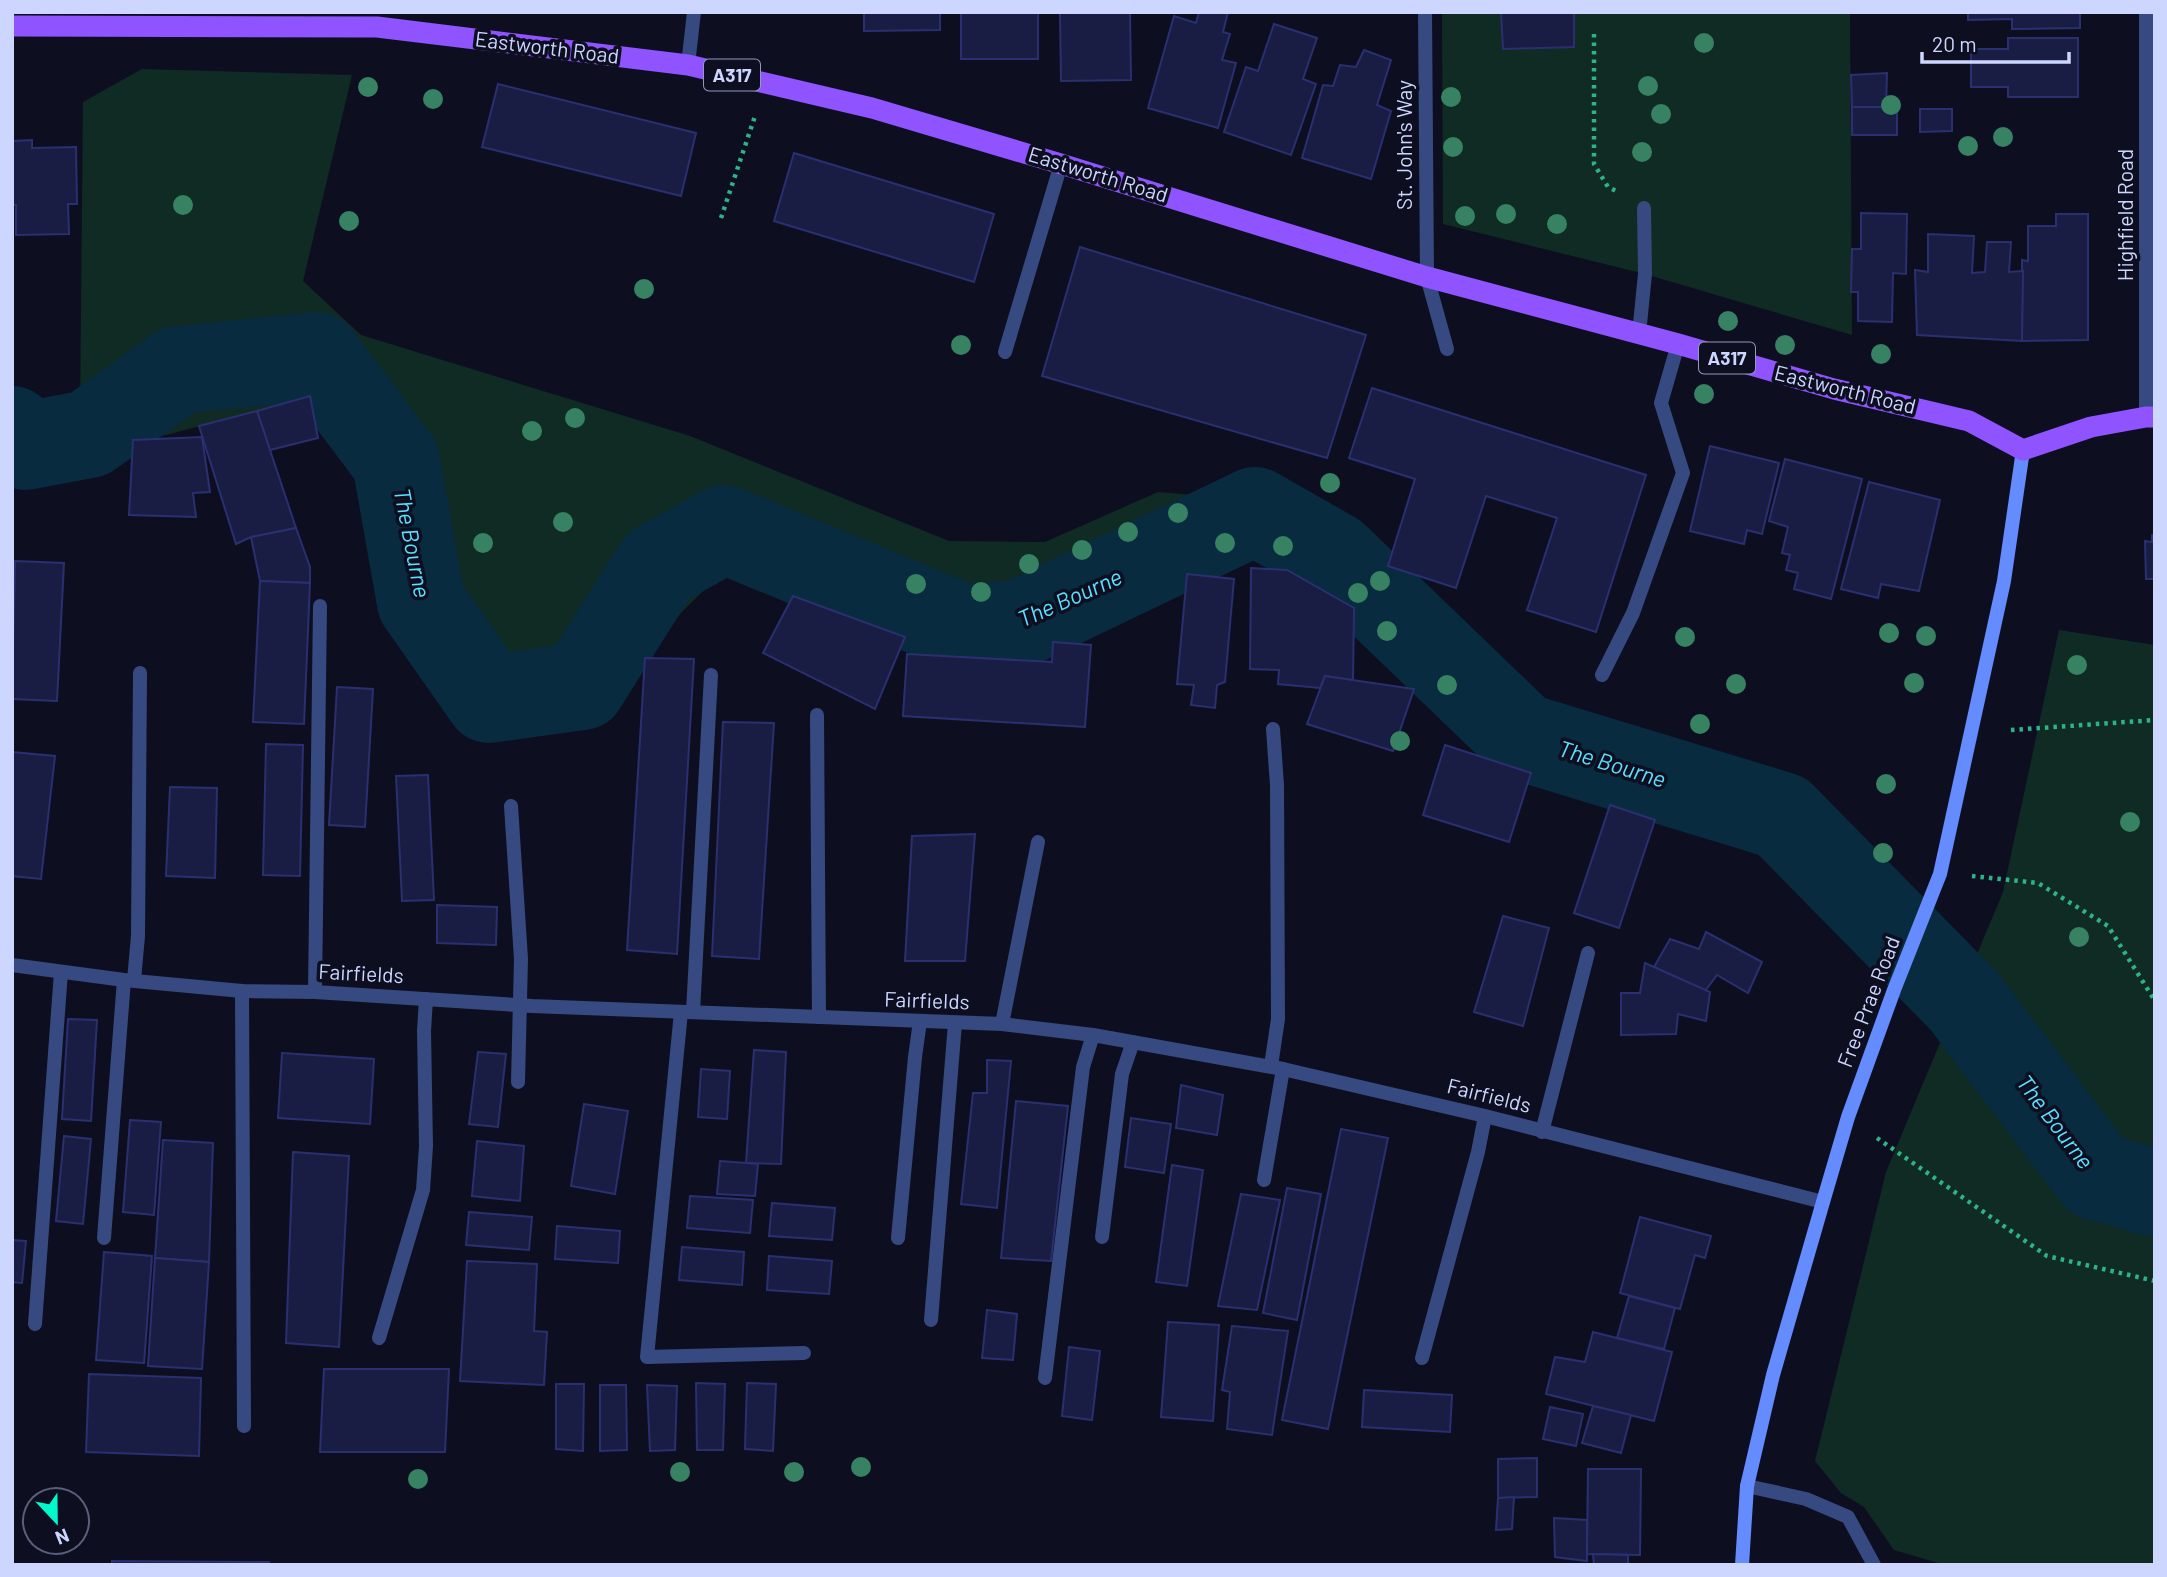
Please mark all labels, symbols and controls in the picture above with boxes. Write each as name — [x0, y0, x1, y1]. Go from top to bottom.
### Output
scale bar — [1922, 21, 2069, 65]
street label: Eastworth Road — [474, 25, 621, 68]
text: 20 m — [1932, 31, 1977, 56]
road number: A317 — [704, 60, 760, 90]
street label: St. John's Way — [1391, 80, 1416, 210]
street label: Eastworth Road — [1025, 140, 1171, 207]
street label: Highfield Road — [2112, 149, 2137, 281]
road number: A317 — [1699, 342, 1755, 374]
street label: Eastworth Road — [1772, 359, 1919, 418]
water label: The Bourne — [389, 486, 437, 600]
water label: The Bourne — [1013, 562, 1126, 632]
water label: The Bourne — [1555, 733, 1669, 793]
street label: Free Prae Road — [1831, 932, 1904, 1071]
street label: Fairfields — [318, 958, 404, 987]
street label: Fairfields — [884, 986, 970, 1013]
water label: The Bourne — [2011, 1069, 2100, 1174]
street label: Fairfields — [1445, 1072, 1534, 1117]
north arrow — [21, 1486, 91, 1556]
text: N — [52, 1524, 73, 1550]

